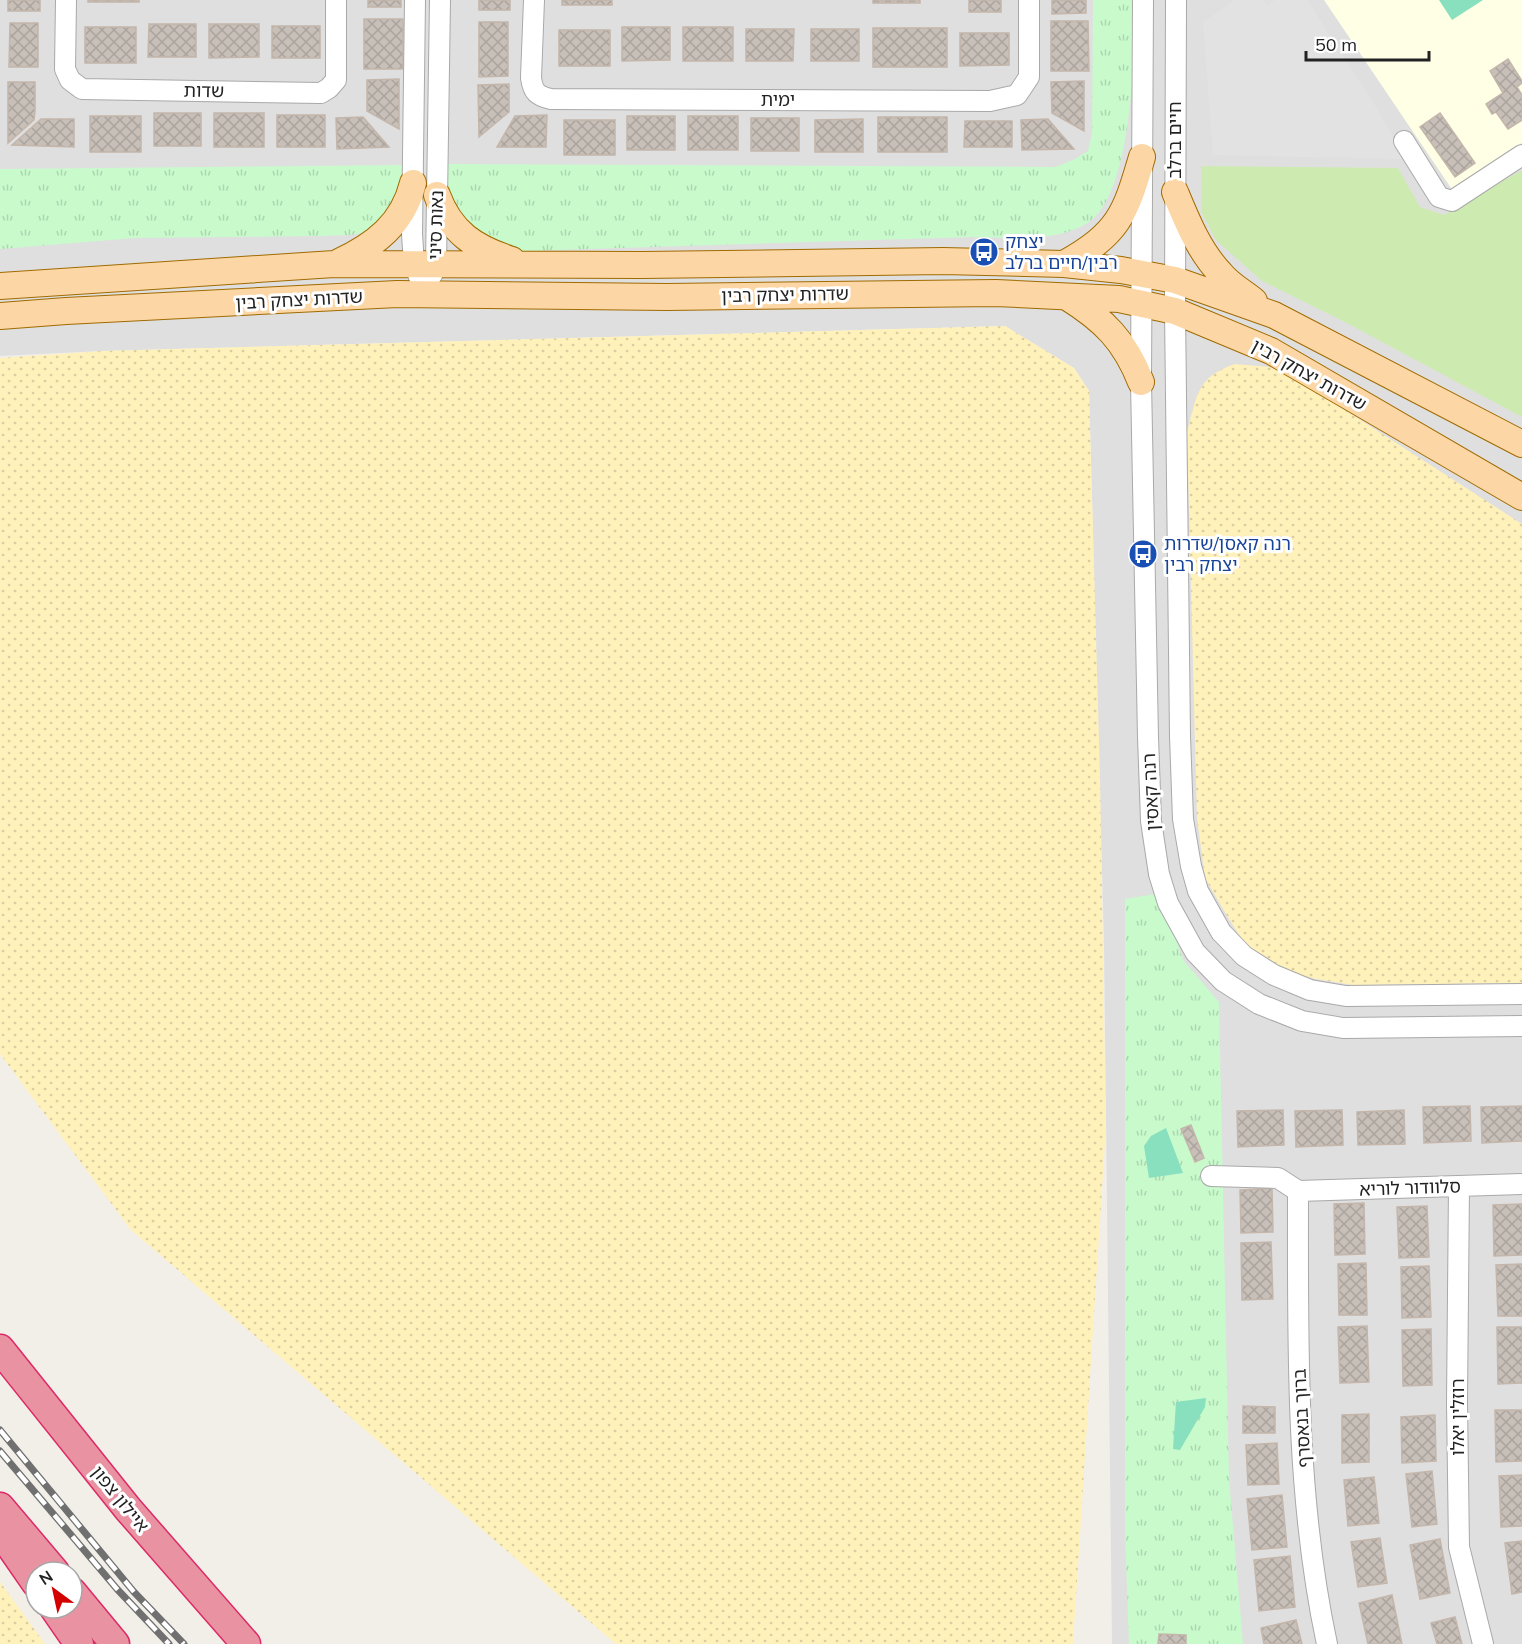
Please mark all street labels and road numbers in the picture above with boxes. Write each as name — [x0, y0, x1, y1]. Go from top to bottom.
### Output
street label: שדות — [183, 79, 225, 102]
street label: ימית — [761, 88, 795, 111]
street label: חיים ברלב — [1163, 101, 1186, 179]
street label: נאות סיני — [423, 190, 448, 260]
street label: שדרות יצחק רבין — [721, 282, 849, 307]
street label: שדרות יצחק רבין — [235, 285, 363, 314]
street label: שדרות יצחק רבין — [1248, 334, 1371, 416]
street label: רנה קאסין — [1137, 753, 1164, 831]
street label: סלוודור לוריא — [1359, 1174, 1461, 1201]
street label: ברוך בנאסרף — [1287, 1368, 1316, 1468]
street label: רוזלין יאלו — [1446, 1378, 1469, 1456]
street label: איילון צפון — [87, 1461, 154, 1537]

